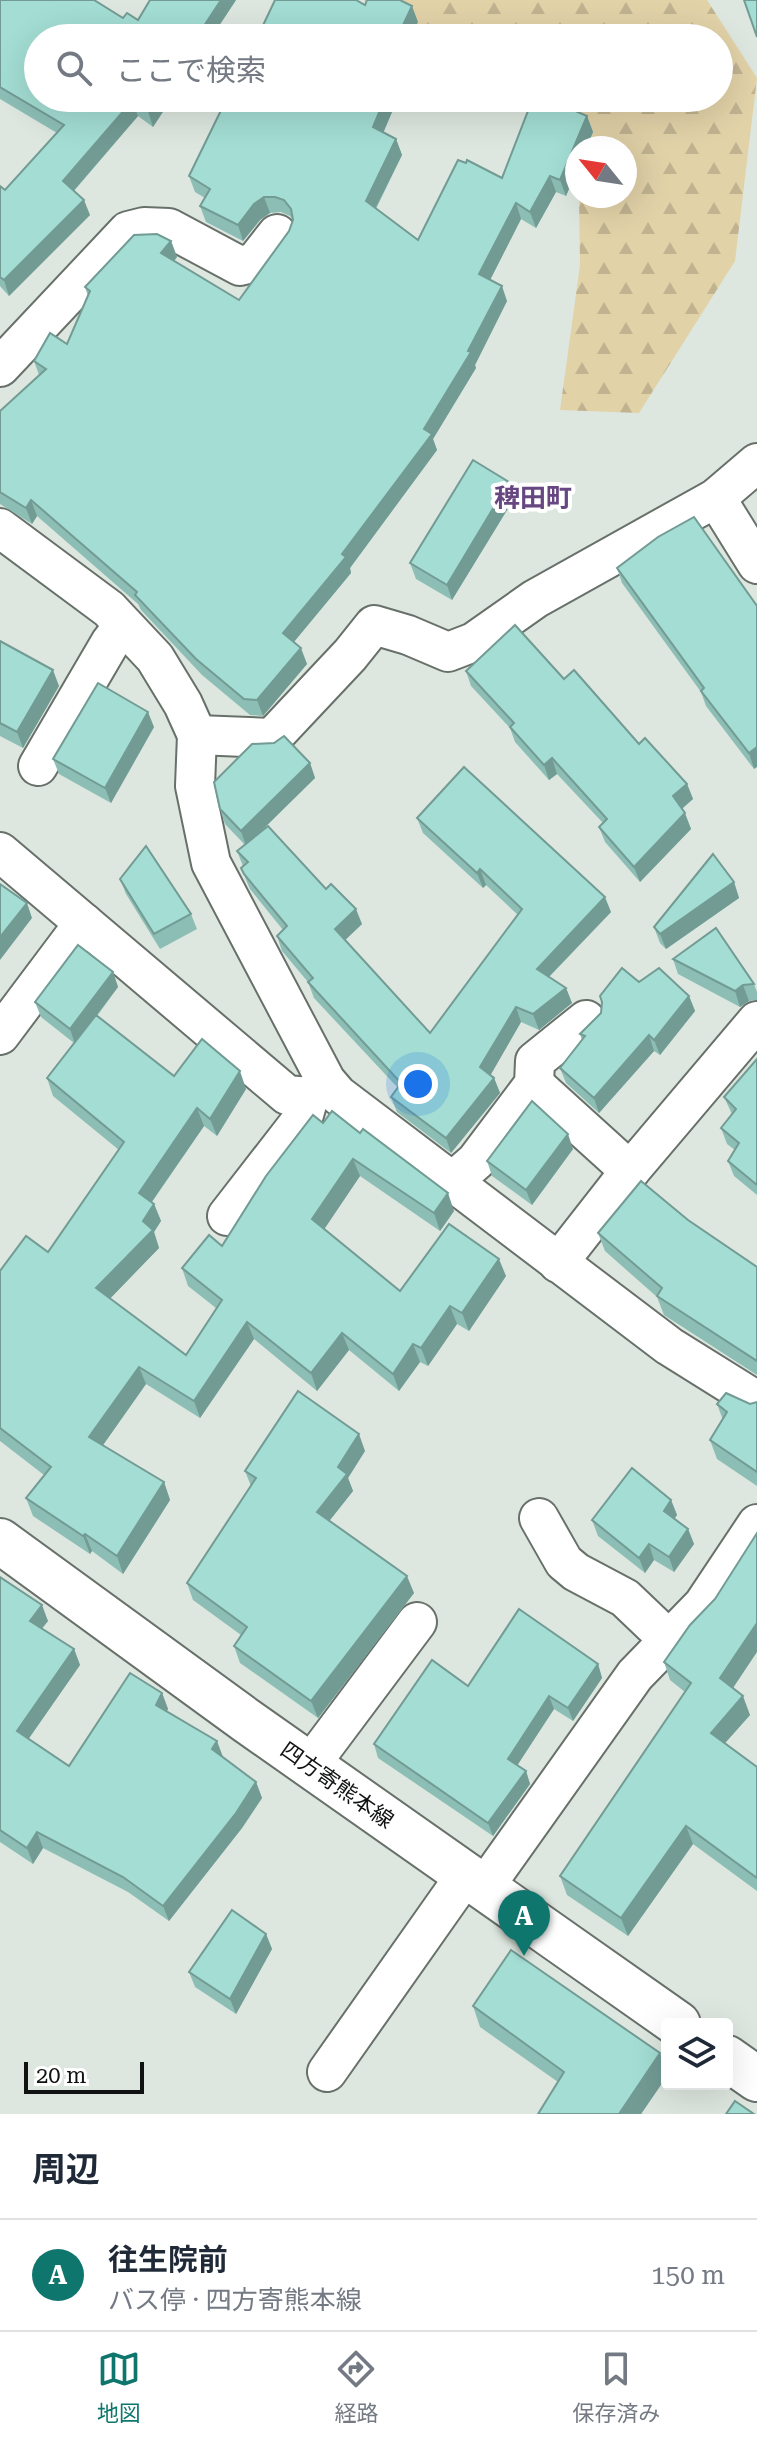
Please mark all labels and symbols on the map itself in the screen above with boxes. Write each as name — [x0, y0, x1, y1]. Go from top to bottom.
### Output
north arrow — [565, 136, 637, 208]
district label: 稗田町 — [494, 483, 572, 513]
your location — [398, 1064, 438, 1104]
street label: 四方寄熊本線 — [276, 1737, 398, 1833]
pin: A — [498, 1890, 550, 1956]
scale bar — [24, 2058, 144, 2094]

